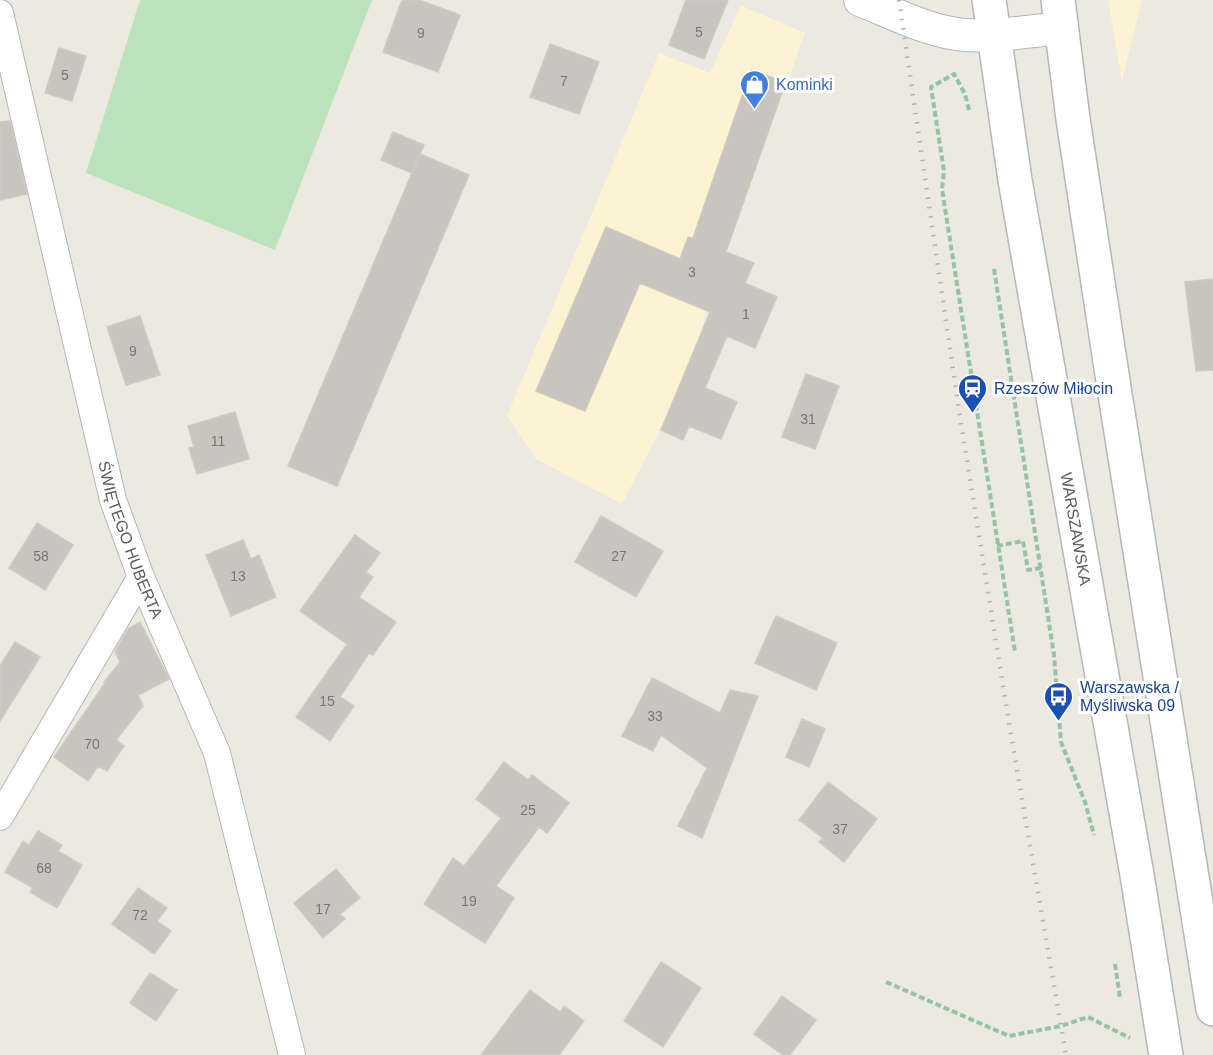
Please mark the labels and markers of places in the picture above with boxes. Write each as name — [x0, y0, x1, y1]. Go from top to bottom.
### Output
shop icon: Kominki — [739, 68, 771, 110]
place label: Kominki — [776, 76, 833, 93]
station icon: Rzeszów Miłocin — [957, 372, 989, 414]
place label: Rzeszów Miłocin — [994, 380, 1113, 397]
place label: Warszawska / Myśliwska 09 — [1080, 679, 1180, 714]
bus stop icon: Warszawska / Myśliwska 09 — [1043, 680, 1075, 722]

